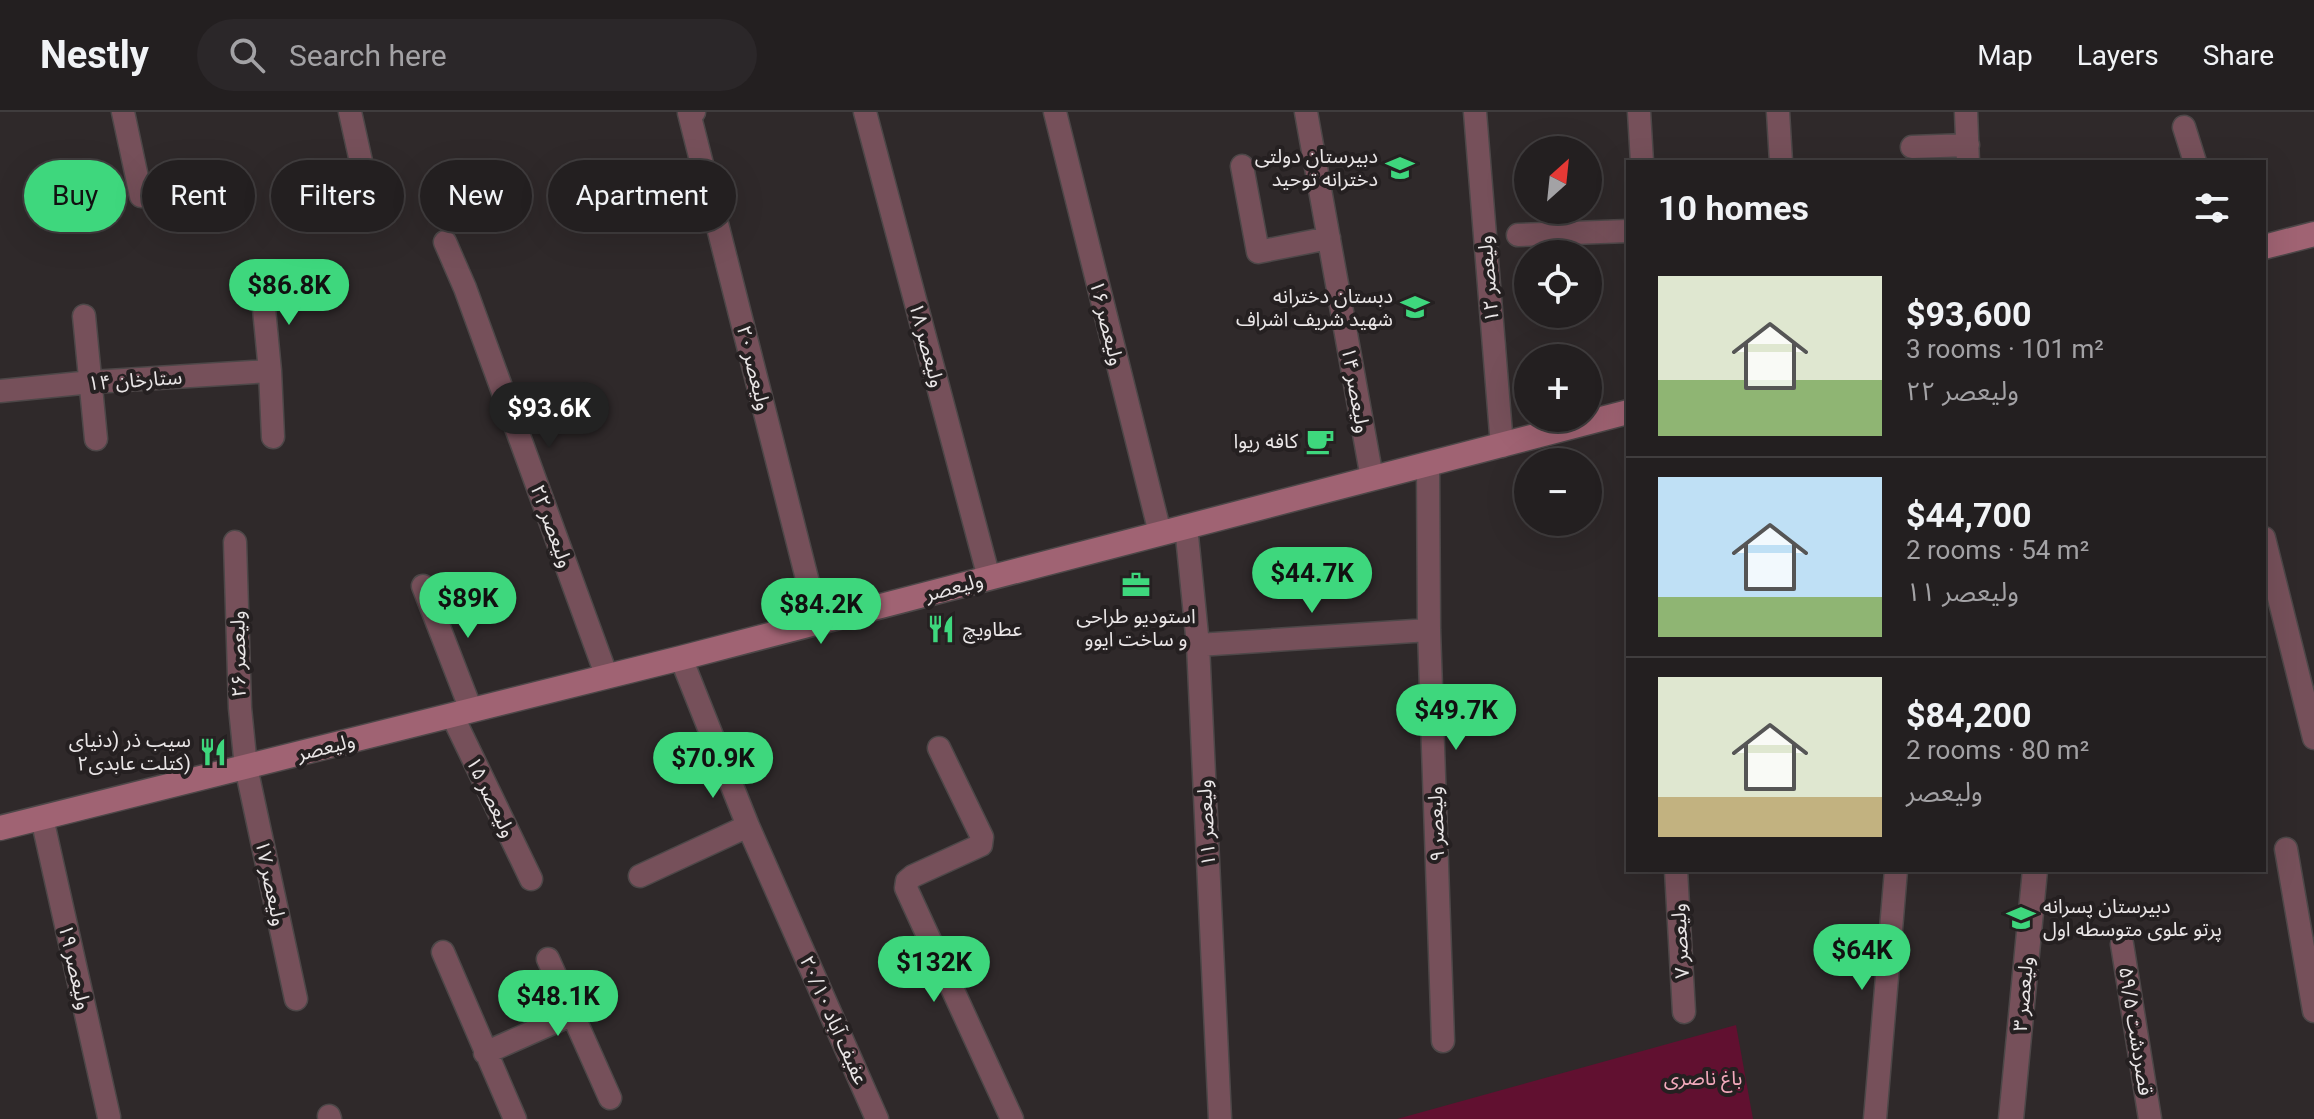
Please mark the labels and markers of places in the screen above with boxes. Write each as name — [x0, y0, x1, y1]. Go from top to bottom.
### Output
place label: دبیرستان دولتی دخترانه توحید — [1255, 144, 1378, 191]
school or university icon: دبیرستان دولتی دخترانه توحید — [1385, 153, 1415, 183]
pin: $86.8K — [224, 259, 354, 327]
place label: دبستان دخترانه شهید شریف اشراف — [1236, 284, 1393, 331]
school or university icon: دبستان دخترانه شهید شریف اشراف — [1400, 292, 1430, 322]
pin: $93.6K — [484, 382, 614, 450]
cafe icon: کافه ریوا — [1305, 426, 1335, 456]
place label: کافه ریوا — [1233, 429, 1299, 453]
pin: $44.7K — [1247, 547, 1377, 615]
office icon: استودیو طراحی و ساخت ایوو — [1121, 570, 1151, 600]
pin: $89K — [421, 572, 515, 640]
pin: $84.2K — [756, 578, 886, 646]
place label: استودیو طراحی و ساخت ایوو — [1076, 604, 1196, 651]
restaurant icon: عطاویچ — [926, 614, 956, 644]
place label: عطاویچ — [963, 617, 1022, 644]
pin: $49.7K — [1391, 684, 1521, 752]
place label: سیب ذر (دنیای کتلت عابدی۲) — [69, 728, 191, 775]
pin: $70.9K — [648, 732, 778, 800]
restaurant icon: سیب ذر (دنیای کتلت عابدی۲) — [198, 737, 228, 767]
place label: دبیرستان پسرانه پرتو علوی متوسطه اول — [2043, 894, 2222, 942]
school or university icon: دبیرستان پسرانه پرتو علوی متوسطه اول — [2006, 903, 2036, 933]
pin: $64K — [1815, 924, 1909, 992]
pin: $132K — [878, 936, 990, 1004]
pin: $48.1K — [493, 970, 623, 1038]

